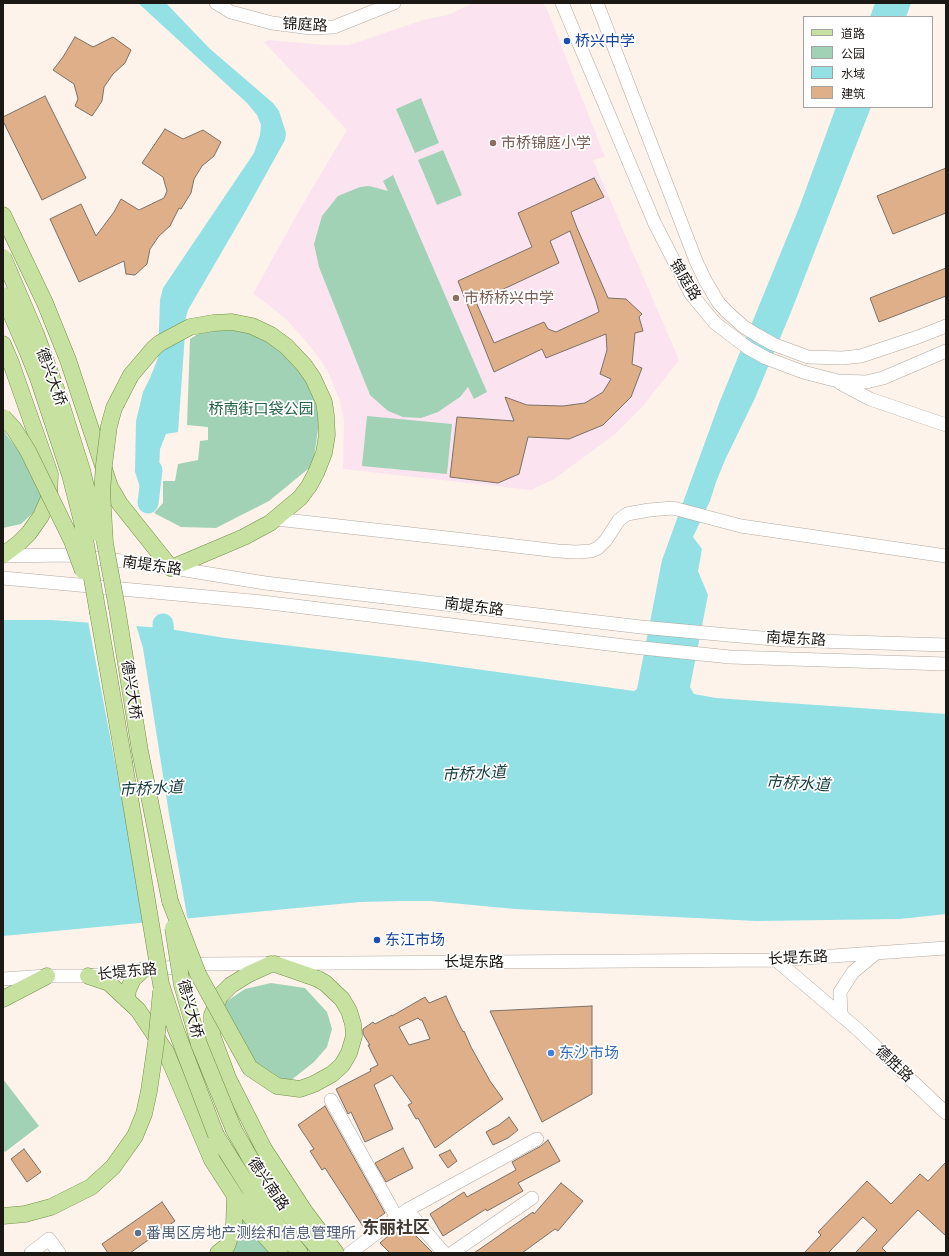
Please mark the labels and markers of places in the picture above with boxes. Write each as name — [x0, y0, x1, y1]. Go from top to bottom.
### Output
place label: 桥兴中学 — [575, 32, 635, 50]
marker: 桥兴中学 — [562, 36, 572, 46]
place label: 市桥锦庭小学 — [501, 134, 591, 152]
marker: 市桥锦庭小学 — [488, 138, 498, 148]
place label: 市桥桥兴中学 — [464, 289, 554, 307]
marker: 市桥桥兴中学 — [451, 293, 461, 303]
place label: 东江市场 — [385, 931, 445, 949]
marker: 东江市场 — [372, 935, 382, 945]
place label: 东沙市场 — [559, 1044, 619, 1062]
marker: 东沙市场 — [546, 1048, 556, 1058]
place label: 番禺区房地产测绘和信息管理所 — [146, 1224, 356, 1242]
marker: 番禺区房地产测绘和信息管理所 — [133, 1228, 143, 1238]

